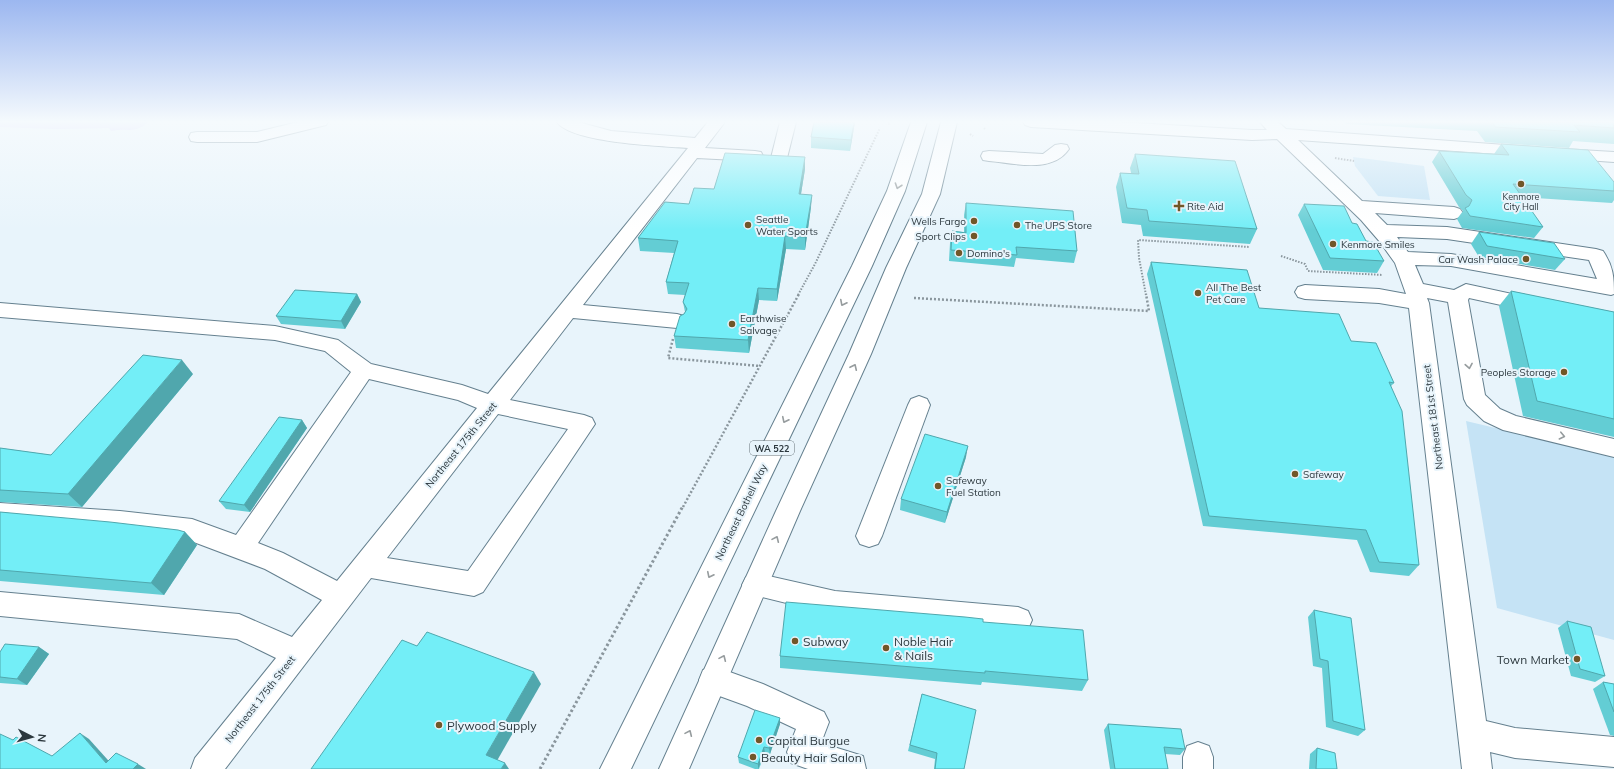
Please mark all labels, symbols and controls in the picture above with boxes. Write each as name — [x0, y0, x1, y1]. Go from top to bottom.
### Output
marker: Kenmore City Hall — [1516, 179, 1526, 189]
one-way arrow — [894, 182, 903, 189]
place label: Kenmore City Hall — [1503, 191, 1540, 213]
place label: Rite Aid — [1187, 200, 1224, 213]
marker: Rite Aid — [1174, 201, 1184, 211]
place label: Seattle Water Sports — [756, 213, 818, 238]
place label: Wells Fargo — [911, 215, 966, 228]
marker: Wells Fargo — [969, 216, 979, 226]
place label: The UPS Store — [1025, 219, 1092, 232]
marker: Seattle Water Sports — [743, 220, 753, 230]
marker: The UPS Store — [1012, 220, 1022, 230]
place label: Sport Clips — [915, 230, 966, 243]
marker: Sport Clips — [969, 231, 979, 241]
place label: Kenmore Smiles — [1341, 238, 1415, 251]
marker: Kenmore Smiles — [1328, 239, 1338, 249]
place label: Domino's — [967, 247, 1010, 260]
marker: Domino's — [954, 248, 964, 258]
place label: Car Wash Palace — [1438, 253, 1518, 266]
marker: Car Wash Palace — [1521, 254, 1531, 264]
place label: All The Best Pet Care — [1206, 281, 1262, 306]
marker: All The Best Pet Care — [1193, 288, 1203, 298]
one-way arrow — [840, 299, 847, 307]
place label: Earthwise Salvage — [740, 312, 786, 337]
marker: Earthwise Salvage — [727, 319, 737, 329]
street label: Northeast 181st Street — [1420, 363, 1446, 470]
one-way arrow — [1465, 363, 1473, 369]
one-way arrow — [849, 364, 857, 372]
place label: Peoples Storage — [1481, 366, 1556, 379]
marker: Peoples Storage — [1559, 367, 1569, 377]
street label: Northeast 175th Street — [422, 399, 500, 490]
one-way arrow — [782, 416, 790, 423]
one-way arrow — [1558, 431, 1565, 440]
road number: WA 522 — [750, 441, 794, 455]
street label: Northeast Bothell Way — [712, 461, 770, 562]
place label: Safeway — [1303, 468, 1344, 481]
marker: Safeway — [1290, 469, 1300, 479]
place label: Safeway Fuel Station — [946, 474, 1001, 499]
marker: Safeway Fuel Station — [933, 481, 943, 491]
one-way arrow — [771, 536, 779, 543]
one-way arrow — [707, 571, 715, 578]
place label: Subway — [803, 634, 849, 649]
place label: Noble Hair & Nails — [894, 634, 954, 663]
marker: Subway — [790, 636, 800, 646]
marker: Noble Hair & Nails — [881, 643, 891, 653]
place label: Town Market — [1497, 652, 1569, 667]
street label: Northeast 175th Street — [222, 653, 298, 745]
one-way arrow — [718, 654, 726, 661]
marker: Town Market — [1572, 654, 1582, 664]
north arrow — [12, 717, 52, 757]
place label: Plywood Supply — [447, 718, 537, 733]
marker: Plywood Supply — [434, 720, 444, 730]
one-way arrow — [685, 730, 693, 737]
text: N — [35, 733, 49, 743]
place label: Capital Burgue — [767, 733, 850, 748]
marker: Capital Burgue — [754, 735, 764, 745]
place label: Beauty Hair Salon — [761, 750, 862, 765]
marker: Beauty Hair Salon — [748, 752, 758, 762]

